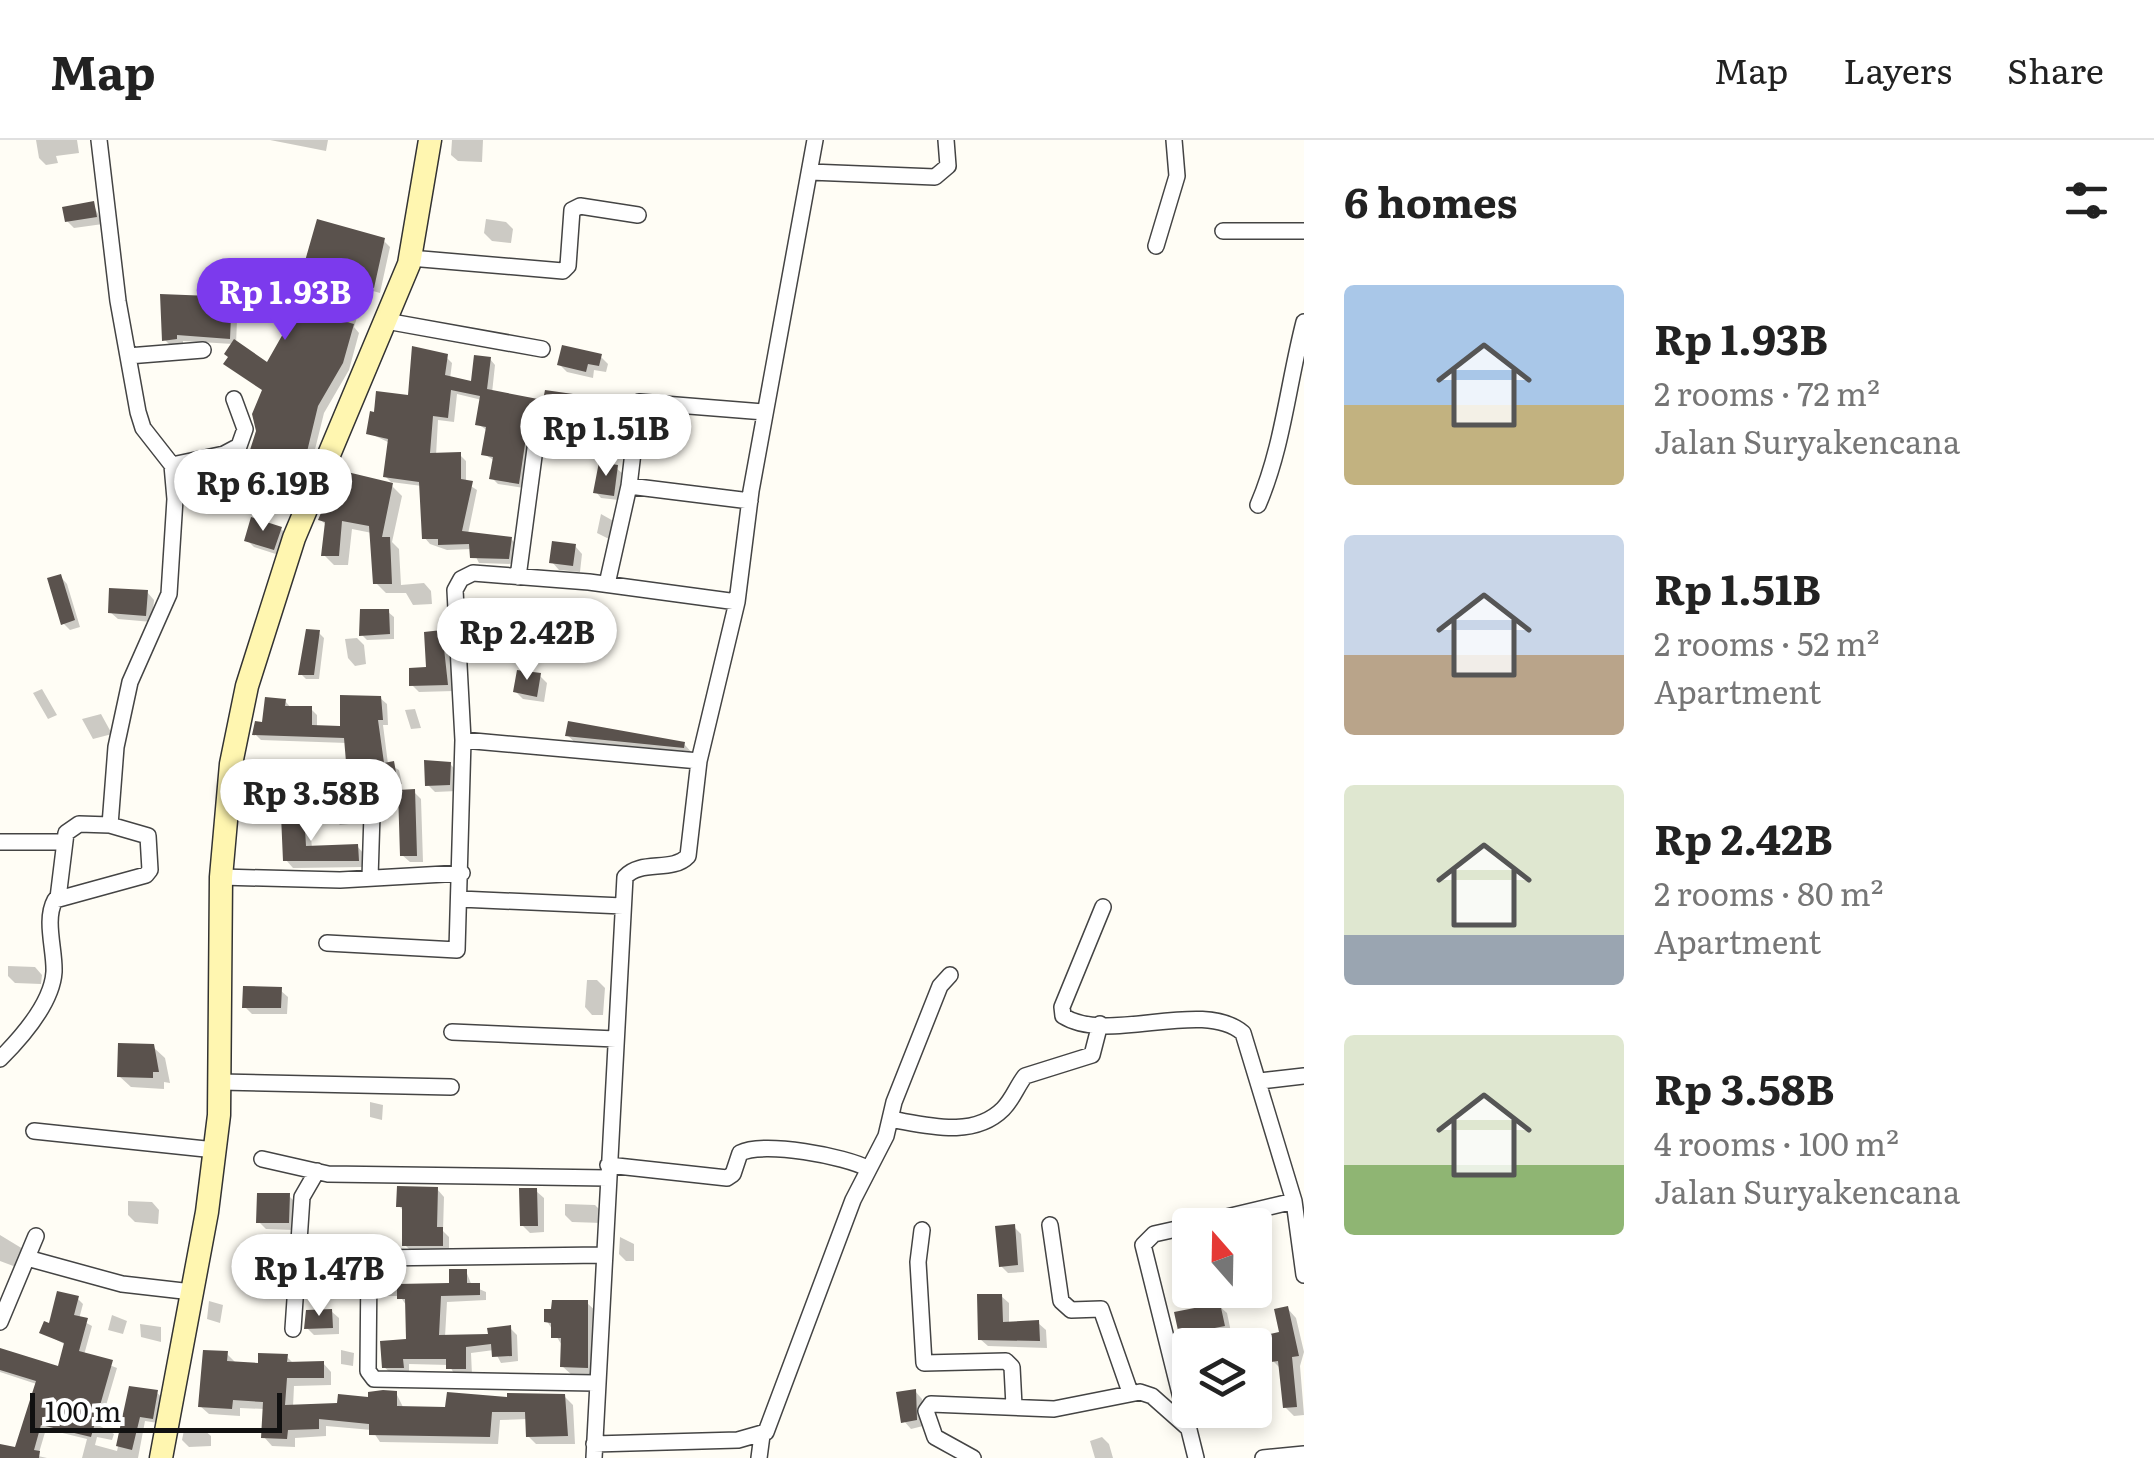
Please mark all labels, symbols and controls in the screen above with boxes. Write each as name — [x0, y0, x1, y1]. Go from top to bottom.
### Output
text: Map — [50, 34, 156, 105]
text: Map — [1714, 43, 1788, 95]
text: Layers — [1843, 43, 1952, 95]
text: Share — [2007, 43, 2104, 95]
text: 6 homes — [1344, 169, 1518, 231]
icon: filters — [2059, 173, 2114, 228]
pin: Rp 1.93B — [182, 258, 388, 343]
text: Rp 1.93B — [219, 266, 351, 314]
text: Rp 1.93B — [1654, 306, 1828, 368]
icon: home — [1424, 325, 1544, 445]
text: 2 rooms · 72 m² — [1654, 368, 1880, 416]
pin: Rp 1.51B — [503, 394, 709, 479]
text: Rp 1.51B — [542, 402, 670, 450]
text: Jalan Suryakencana — [1654, 416, 1960, 464]
pin: Rp 6.19B — [160, 449, 366, 534]
text: Rp 6.19B — [196, 457, 330, 505]
text: Rp 1.51B — [1654, 556, 1821, 618]
icon: home — [1424, 575, 1544, 695]
pin: Rp 2.42B — [424, 598, 630, 683]
text: Rp 2.42B — [459, 606, 595, 654]
text: 2 rooms · 52 m² — [1654, 618, 1880, 666]
text: Apartment — [1654, 666, 1821, 714]
pin: Rp 3.58B — [208, 759, 414, 844]
text: Rp 3.58B — [242, 767, 380, 815]
text: Rp 2.42B — [1654, 806, 1833, 868]
icon: home — [1424, 825, 1544, 945]
text: 2 rooms · 80 m² — [1654, 868, 1884, 916]
text: Apartment — [1654, 916, 1821, 964]
text: Rp 3.58B — [1654, 1056, 1835, 1118]
icon: home — [1424, 1075, 1544, 1195]
text: 4 rooms · 100 m² — [1654, 1118, 1899, 1166]
text: Jalan Suryakencana — [1654, 1166, 1960, 1214]
north arrow — [1172, 1208, 1272, 1308]
map controls — [1172, 1208, 1272, 1428]
pin: Rp 1.47B — [216, 1234, 422, 1319]
text: Rp 1.47B — [253, 1242, 385, 1290]
button: layers — [1172, 1328, 1272, 1428]
scale bar — [30, 1388, 282, 1432]
text: 100 m — [45, 1389, 122, 1431]

